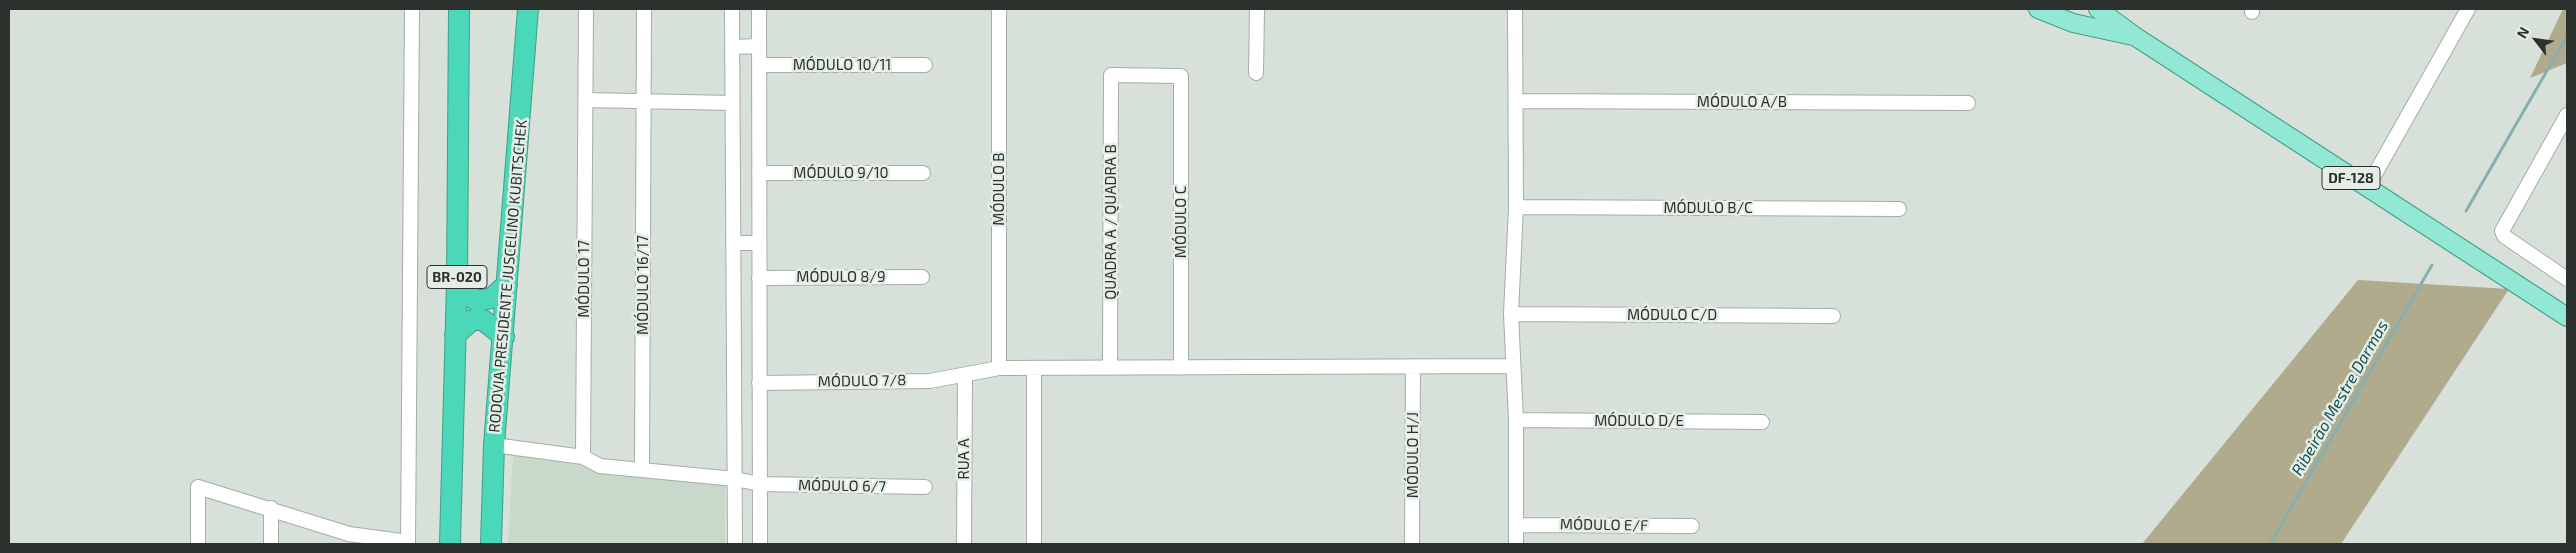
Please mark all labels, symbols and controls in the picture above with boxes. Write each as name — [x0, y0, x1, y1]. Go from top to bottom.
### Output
north arrow — [2511, 15, 2561, 65]
text: N — [2513, 24, 2532, 41]
street label: MÓDULO 10/11 — [793, 56, 891, 74]
street label: MÓDULO A/B — [1697, 93, 1787, 111]
street label: RODOVIA PRESIDENTE JUSCELINO KUBITSCHEK — [485, 119, 531, 433]
street label: QUADRA A / QUADRA B — [1102, 144, 1120, 300]
street label: MÓDULO B — [990, 152, 1008, 226]
street label: MÓDULO 9/10 — [793, 164, 889, 182]
road number: DF-128 — [2322, 167, 2380, 190]
street label: MÓDULO C — [1172, 186, 1190, 258]
street label: MÓDULO B/C — [1663, 199, 1753, 217]
street label: MÓDULO 16/17 — [634, 235, 652, 335]
street label: MÓDULO 17 — [575, 240, 593, 318]
road number: BR-020 — [427, 266, 487, 288]
street label: MÓDULO 8/9 — [796, 268, 886, 286]
street label: MÓDULO C/D — [1627, 306, 1717, 324]
water label: Ribeirão Mestre Darmas — [2288, 317, 2392, 479]
street label: MÓDULO 7/8 — [818, 371, 906, 391]
street label: MÓDULO H/J — [1404, 412, 1422, 498]
street label: MÓDULO D/E — [1594, 412, 1684, 430]
street label: RUA A — [955, 438, 973, 480]
street label: MÓDULO 6/7 — [798, 476, 886, 496]
street label: MÓDULO E/F — [1560, 515, 1648, 535]

